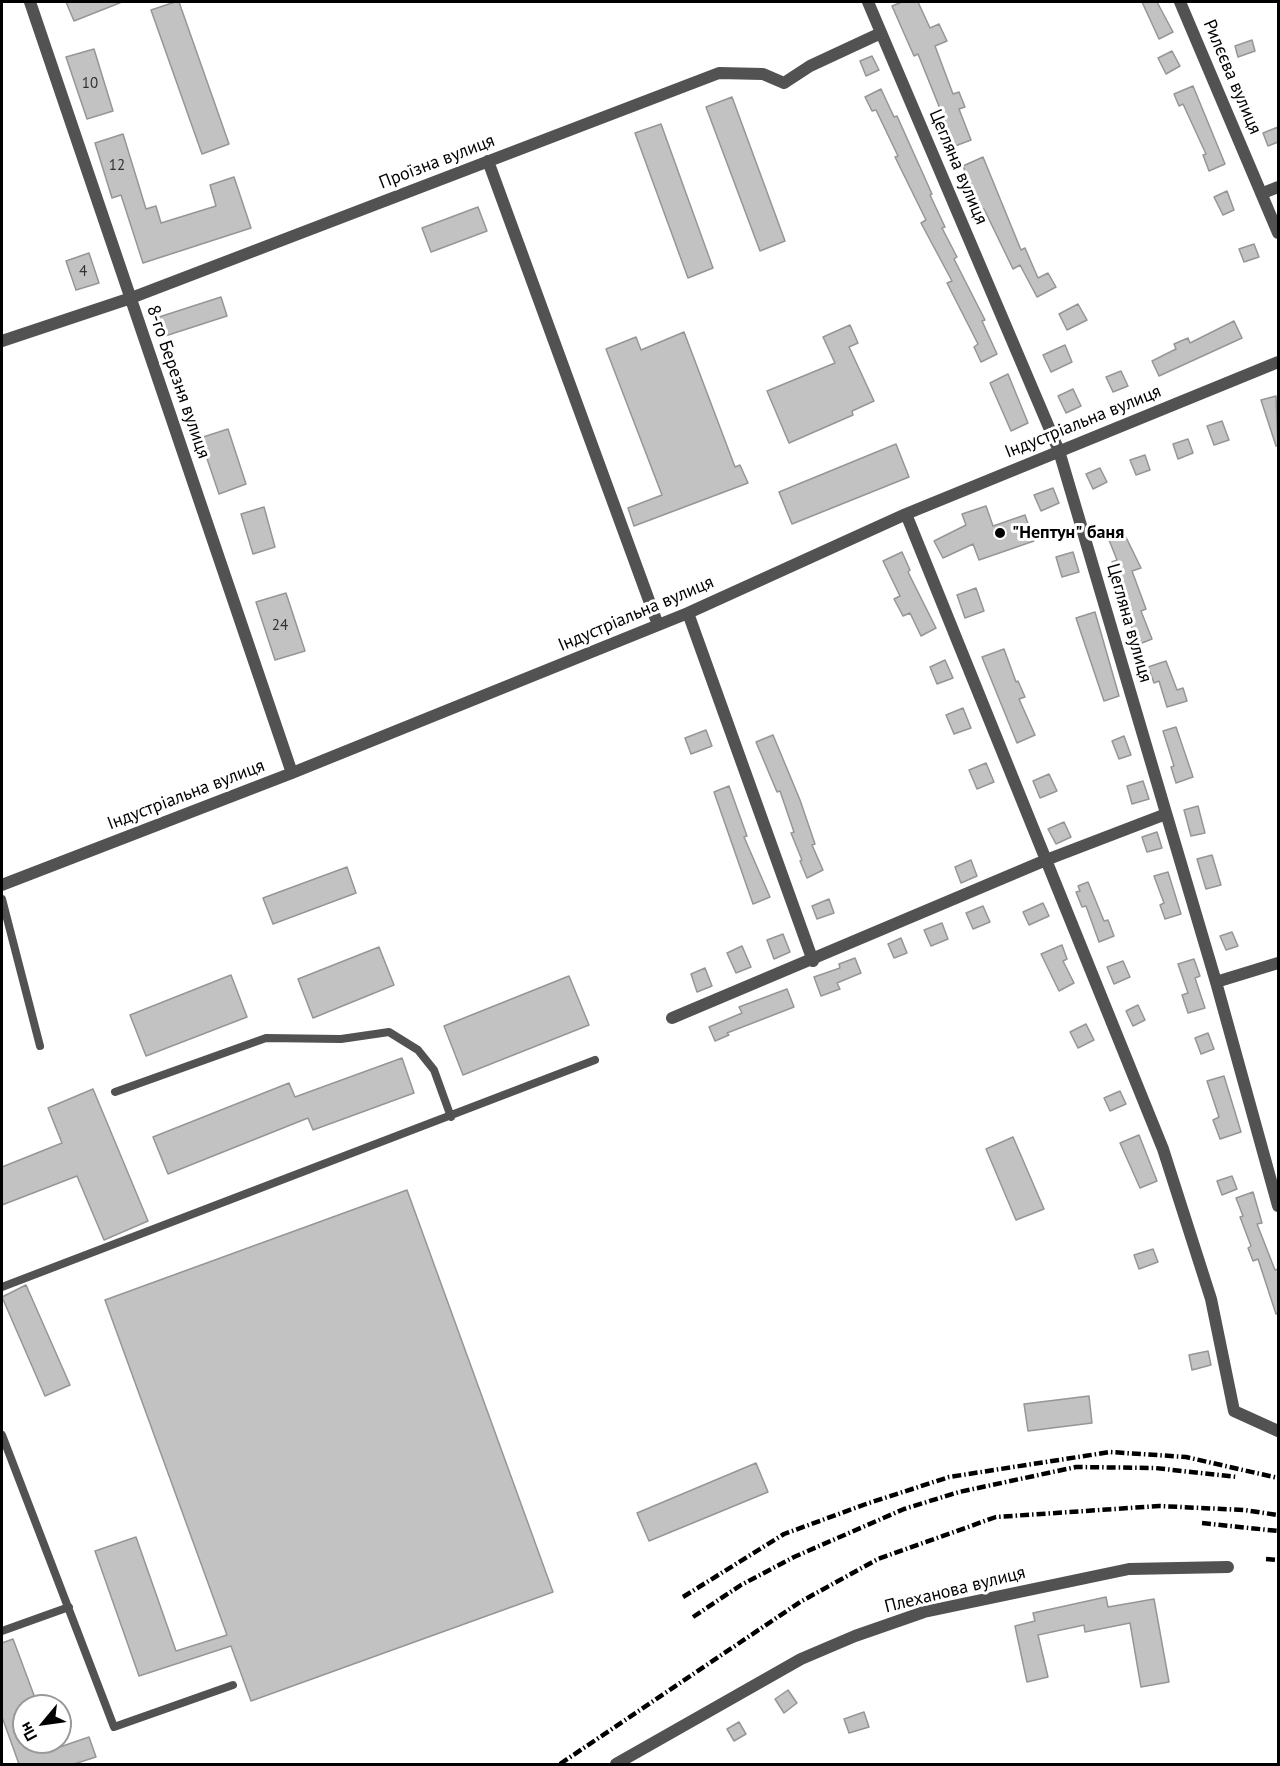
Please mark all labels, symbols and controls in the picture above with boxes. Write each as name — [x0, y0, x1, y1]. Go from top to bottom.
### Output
street label: Рилєєва вулиця — [1198, 16, 1266, 138]
house number: 10 — [82, 75, 98, 93]
street label: Цегляна вулиця — [924, 106, 992, 228]
street label: Проїзна вулиця — [376, 130, 498, 194]
house number: 12 — [109, 157, 125, 175]
house number: 4 — [79, 263, 87, 281]
street label: 8-го Березня вулиця — [142, 303, 214, 461]
street label: Індустріальна вулиця — [1002, 381, 1164, 463]
place label: "Нептун" баня — [1012, 522, 1124, 544]
marker: "Нептун" баня — [993, 526, 1007, 540]
street label: Цегляна вулиця — [1102, 561, 1156, 685]
street label: Індустріальна вулиця — [555, 571, 717, 657]
house number: 24 — [272, 617, 288, 635]
street label: Індустріальна вулиця — [104, 755, 268, 835]
street label: Плеханова вулиця — [882, 1562, 1028, 1618]
north arrow — [12, 1694, 72, 1754]
text: Пн — [15, 1719, 41, 1745]

